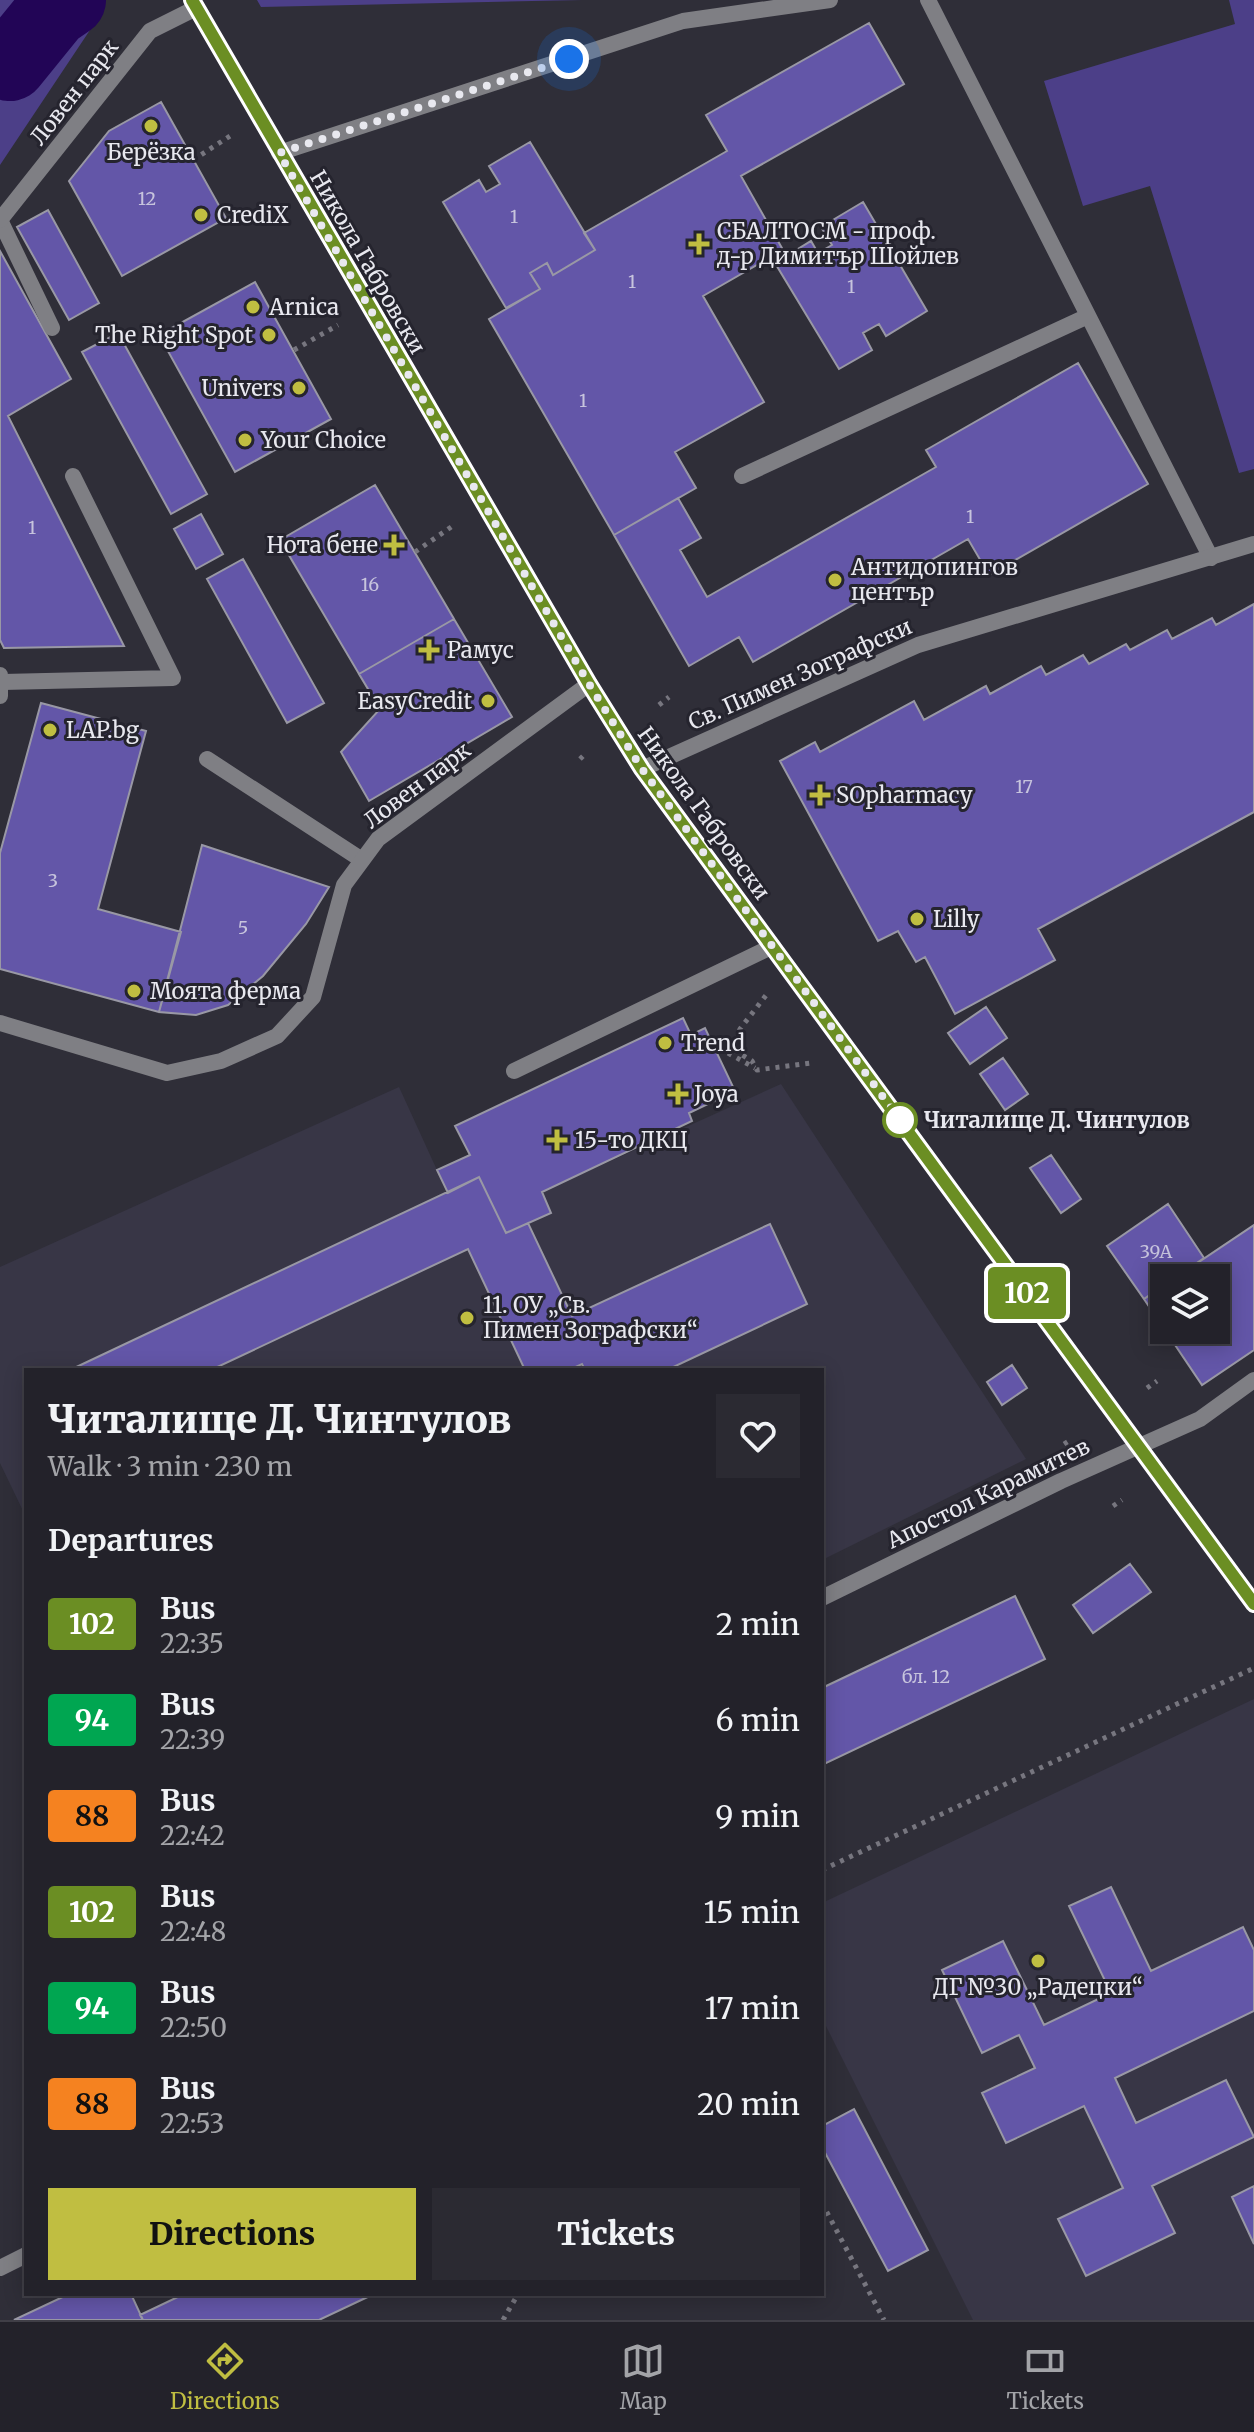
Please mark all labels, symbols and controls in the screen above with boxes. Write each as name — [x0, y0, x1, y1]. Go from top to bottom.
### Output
street label: Ловен парк — [24, 33, 124, 151]
your location — [549, 39, 589, 79]
marker: Берёзка — [142, 117, 160, 135]
place label: Берёзка — [106, 138, 196, 166]
street label: Никола Габровски — [304, 165, 432, 359]
house number: 12 — [138, 187, 156, 210]
place label: CrediX — [217, 201, 289, 229]
house number: 1 — [510, 205, 518, 228]
marker: CrediX — [192, 206, 210, 224]
place label: СБАЛТОСМ - проф. д-р Димитър Шойлев — [716, 217, 959, 270]
marker: СБАЛТОСМ - проф. д-р Димитър Шойлев — [688, 233, 710, 255]
house number: 1 — [628, 270, 636, 293]
house number: 1 — [847, 275, 855, 298]
place label: Arnica — [268, 293, 339, 321]
marker: Arnica — [244, 298, 262, 316]
place label: The Right Spot — [95, 321, 253, 349]
marker: The Right Spot — [260, 326, 278, 344]
place label: Univers — [202, 374, 283, 402]
marker: Univers — [290, 379, 308, 397]
house number: 1 — [579, 389, 587, 412]
place label: Your Choice — [260, 426, 386, 454]
marker: Your Choice — [236, 431, 254, 449]
house number: 1 — [966, 505, 974, 528]
house number: 1 — [28, 516, 36, 539]
place label: Нота бене — [266, 531, 378, 559]
marker: Нота бене — [385, 536, 403, 554]
place label: Антидопингов център — [850, 553, 1018, 606]
marker: Антидопингов център — [826, 571, 844, 589]
house number: 16 — [361, 573, 379, 596]
street label: Св. Пимен Зографски — [684, 612, 916, 736]
place label: Рамус — [447, 636, 514, 664]
marker: Рамус — [418, 639, 440, 661]
place label: EasyCredit — [358, 687, 472, 715]
marker: EasyCredit — [479, 692, 497, 710]
place label: LAP.bg — [66, 716, 139, 744]
marker: LAP.bg — [41, 721, 59, 739]
street label: Никола Габровски — [632, 721, 776, 905]
street label: Ловен парк — [358, 736, 476, 834]
house number: 17 — [1015, 775, 1033, 798]
place label: SOpharmacy — [836, 781, 973, 809]
marker: SOpharmacy — [811, 786, 829, 804]
house number: 3 — [48, 869, 58, 892]
place label: Lilly — [933, 905, 980, 933]
marker: Lilly — [908, 910, 926, 928]
house number: 5 — [238, 916, 248, 939]
place label: Моята ферма — [150, 977, 301, 1005]
marker: Моята ферма — [125, 982, 143, 1000]
place label: Trend — [681, 1029, 745, 1057]
marker: Trend — [656, 1034, 674, 1052]
place label: Joya — [693, 1080, 739, 1108]
marker: Joya — [669, 1085, 687, 1103]
marker: Читалище Д. Чинтулов — [883, 1103, 917, 1137]
place label: Читалище Д. Чинтулов — [924, 1106, 1190, 1134]
place label: 15-то ДКЦ — [575, 1126, 688, 1154]
marker: 15-то ДКЦ — [546, 1129, 568, 1151]
house number: 39А — [1140, 1240, 1172, 1263]
map controls — [1150, 1264, 1230, 1344]
button: layers — [1150, 1264, 1230, 1344]
line badge: 102 — [981, 1267, 1073, 1319]
text: 102 — [1004, 1275, 1050, 1311]
place label: 11. ОУ „Св. Пимен Зографски“ — [483, 1291, 698, 1344]
marker: 11. ОУ „Св. Пимен Зографски“ — [458, 1309, 476, 1327]
button: heart — [716, 1394, 800, 1478]
text: Читалище Д. Чинтулов — [48, 1396, 511, 1443]
street label: Апостол Карамитев — [881, 1432, 1094, 1555]
text: Walk · 3 min · 230 m — [48, 1450, 292, 1483]
text: Departures — [48, 1521, 214, 1559]
text: Bus — [160, 1589, 216, 1627]
text: 2 min — [716, 1605, 800, 1643]
text: 102 — [69, 1606, 115, 1642]
text: 22:35 — [160, 1627, 224, 1660]
house number: бл. 12 — [902, 1665, 950, 1688]
text: Bus — [160, 1685, 216, 1723]
text: 6 min — [715, 1701, 800, 1739]
text: 94 — [75, 1702, 109, 1738]
text: 22:39 — [160, 1723, 225, 1756]
text: Bus — [160, 1781, 216, 1819]
text: 9 min — [715, 1797, 800, 1835]
text: 88 — [75, 1798, 109, 1834]
text: 22:42 — [160, 1819, 225, 1852]
text: Bus — [160, 1877, 216, 1915]
text: 15 min — [703, 1893, 800, 1931]
text: 102 — [69, 1894, 115, 1930]
text: 22:48 — [160, 1915, 226, 1948]
marker: ДГ №30 „Радецки“ — [1029, 1952, 1047, 1970]
text: Bus — [160, 1973, 216, 2011]
place label: ДГ №30 „Радецки“ — [933, 1973, 1143, 2001]
text: 17 min — [705, 1989, 800, 2027]
text: 94 — [75, 1990, 109, 2026]
text: 22:50 — [160, 2011, 227, 2044]
text: Bus — [160, 2069, 216, 2107]
text: 20 min — [697, 2085, 800, 2123]
text: 88 — [75, 2086, 109, 2122]
text: 22:53 — [160, 2107, 224, 2140]
button: Directions — [48, 2188, 416, 2280]
button: Tickets — [432, 2188, 800, 2280]
tab: Directions — [170, 2339, 280, 2415]
tab: Map — [620, 2339, 667, 2415]
tab: Tickets — [1006, 2339, 1084, 2415]

